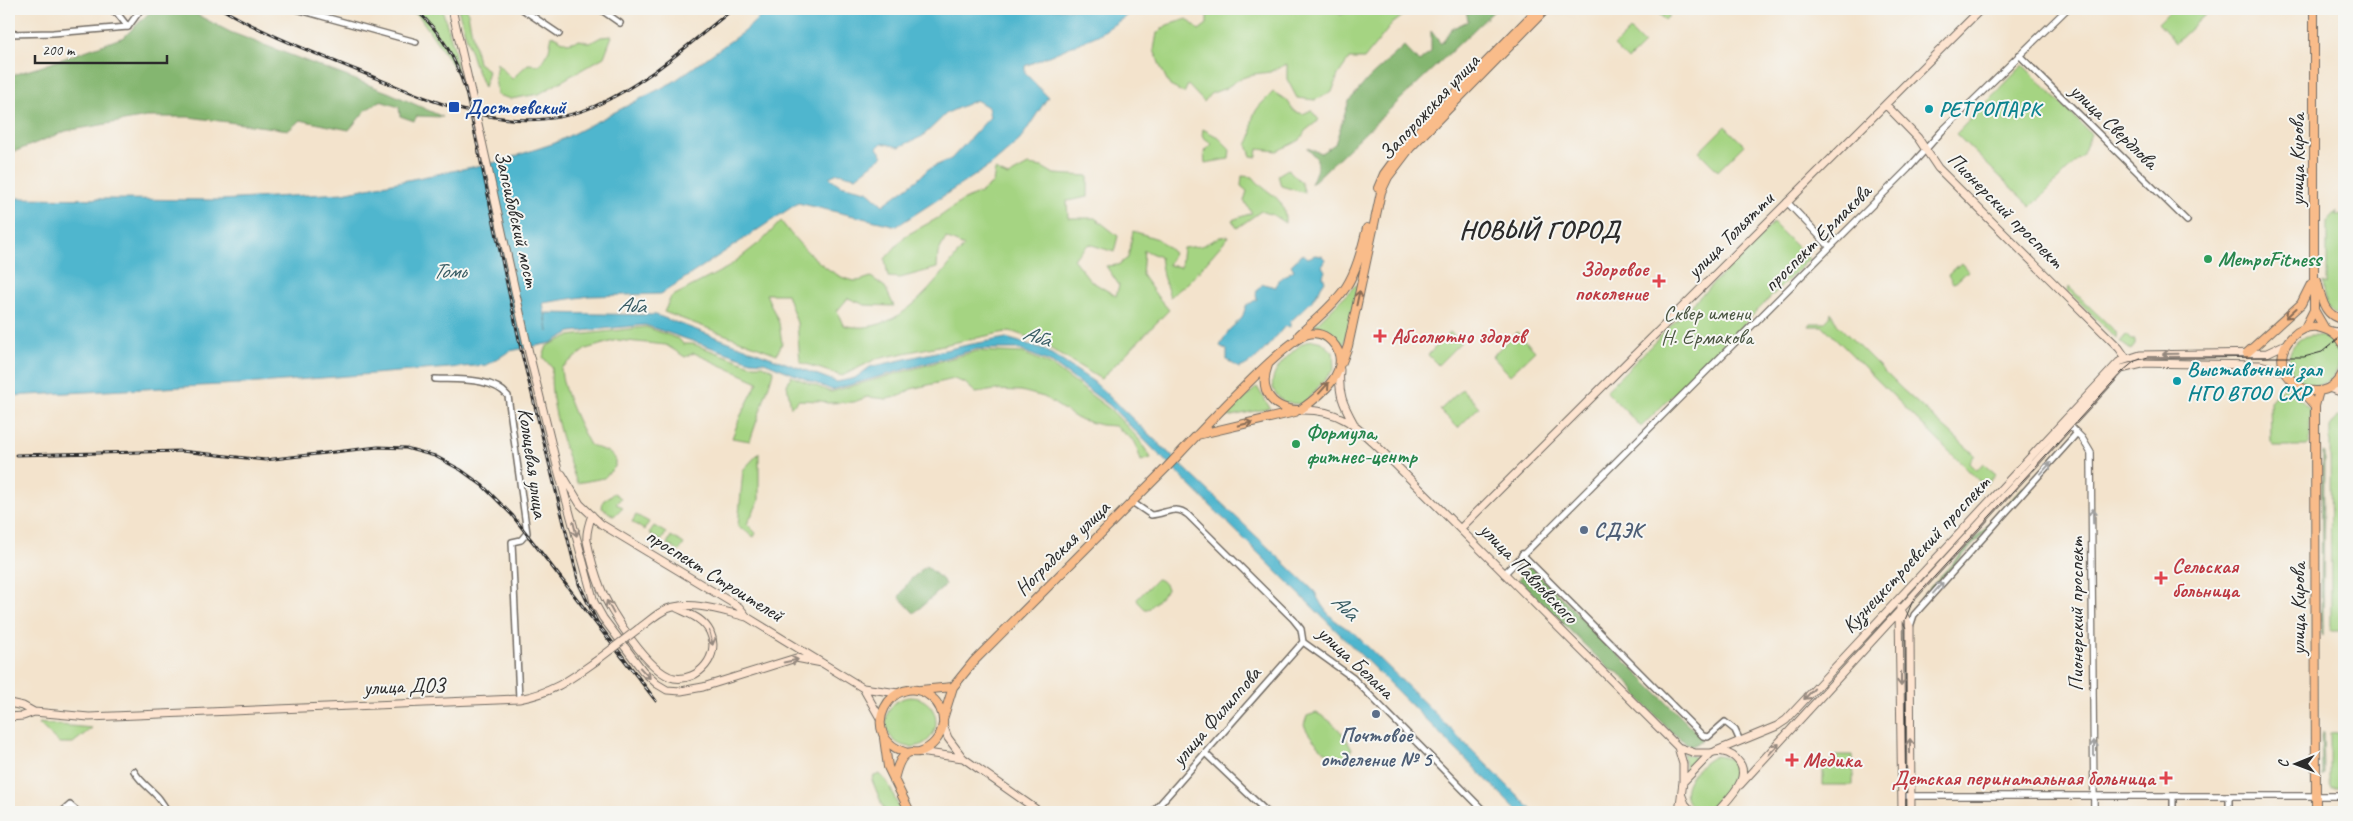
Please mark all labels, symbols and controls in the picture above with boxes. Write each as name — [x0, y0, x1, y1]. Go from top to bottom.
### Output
scale bar — [35, 32, 168, 64]
text: 200 m — [42, 41, 76, 60]
street label: Запорожская улица — [1373, 47, 1486, 166]
street label: улица Свердлова — [2063, 76, 2165, 176]
place label: Достоевский — [465, 94, 568, 120]
place label: РЕТРОПАРК — [1939, 96, 2044, 122]
marker: Достоевский — [447, 100, 461, 114]
marker: РЕТРОПАРК — [1923, 103, 1935, 115]
street label: улица Кирова — [2284, 111, 2310, 208]
street label: Пионерский проспект — [1942, 146, 2071, 275]
street label: Запсибовский мост — [489, 148, 546, 291]
street label: проспект Ермакова — [1758, 177, 1878, 297]
street label: улица Тольятти — [1680, 184, 1781, 285]
district label: НОВЫЙ ГОРОД — [1459, 213, 1622, 246]
place label: МетроFitness — [2218, 246, 2324, 272]
marker: МетроFitness — [2202, 253, 2214, 265]
place label: Здоровое поколение — [1575, 256, 1650, 306]
water label: Томь — [433, 257, 468, 285]
marker: Здоровое поколение — [1652, 274, 1666, 288]
water label: Аба — [617, 290, 649, 321]
one-way arrow — [1353, 291, 1363, 307]
park label: Сквер имени Н. Ермакова — [1661, 300, 1755, 350]
one-way arrow — [2285, 307, 2298, 319]
water label: Аба — [1019, 318, 1057, 354]
place label: Абсолютно здоров — [1391, 323, 1529, 349]
marker: Абсолютно здоров — [1373, 329, 1387, 343]
one-way arrow — [2162, 349, 2178, 359]
place label: Выставочный зал НГО ВТОО СХР — [2187, 356, 2324, 406]
marker: Выставочный зал НГО ВТОО СХР — [2171, 375, 2183, 387]
one-way arrow — [1318, 382, 1330, 395]
street label: Кольцевая улица — [512, 406, 554, 521]
one-way arrow — [1236, 419, 1252, 429]
place label: Формула, фитнес-центр — [1306, 419, 1419, 469]
marker: Формула, фитнес-центр — [1290, 438, 1302, 450]
one-way arrow — [2040, 461, 2052, 474]
street label: Кузнецкстроевский проспект — [1836, 469, 1997, 639]
street label: Ноградская улица — [1009, 494, 1116, 601]
one-way arrow — [2088, 508, 2098, 524]
street label: улица Павловского — [1473, 516, 1585, 630]
place label: СДЭК — [1594, 517, 1647, 543]
one-way arrow — [570, 521, 580, 537]
street label: проспект Строителей — [641, 522, 790, 628]
marker: СДЭК — [1578, 524, 1590, 536]
street label: Пионерский проспект — [2063, 536, 2089, 691]
place label: Сельская больница — [2172, 553, 2241, 603]
street label: улица Кирова — [2285, 560, 2311, 657]
marker: Сельская больница — [2154, 571, 2168, 585]
one-way arrow — [1932, 582, 1944, 595]
water label: Аба — [1325, 587, 1366, 628]
one-way arrow — [605, 599, 615, 614]
street label: улица Белана — [1311, 619, 1401, 706]
one-way arrow — [707, 630, 716, 646]
one-way arrow — [782, 655, 798, 665]
street label: улица Филиппова — [1164, 659, 1268, 773]
one-way arrow — [639, 666, 651, 679]
street label: улица ДОЗ — [361, 671, 448, 700]
one-way arrow — [1896, 671, 1906, 687]
one-way arrow — [1803, 688, 1815, 701]
marker: Почтовое отделение № 5 — [1370, 708, 1382, 720]
place label: Почтовое отделение № 5 — [1321, 722, 1433, 772]
one-way arrow — [1905, 738, 1915, 754]
north arrow — [2270, 738, 2320, 788]
one-way arrow — [2089, 740, 2099, 756]
one-way arrow — [1768, 743, 1780, 756]
place label: Медика — [1803, 747, 1863, 773]
marker: Медика — [1785, 753, 1799, 767]
text: С — [2275, 759, 2292, 768]
place label: Детская перинатальная больница — [1892, 765, 2157, 791]
marker: Детская перинатальная больница — [2159, 771, 2173, 785]

